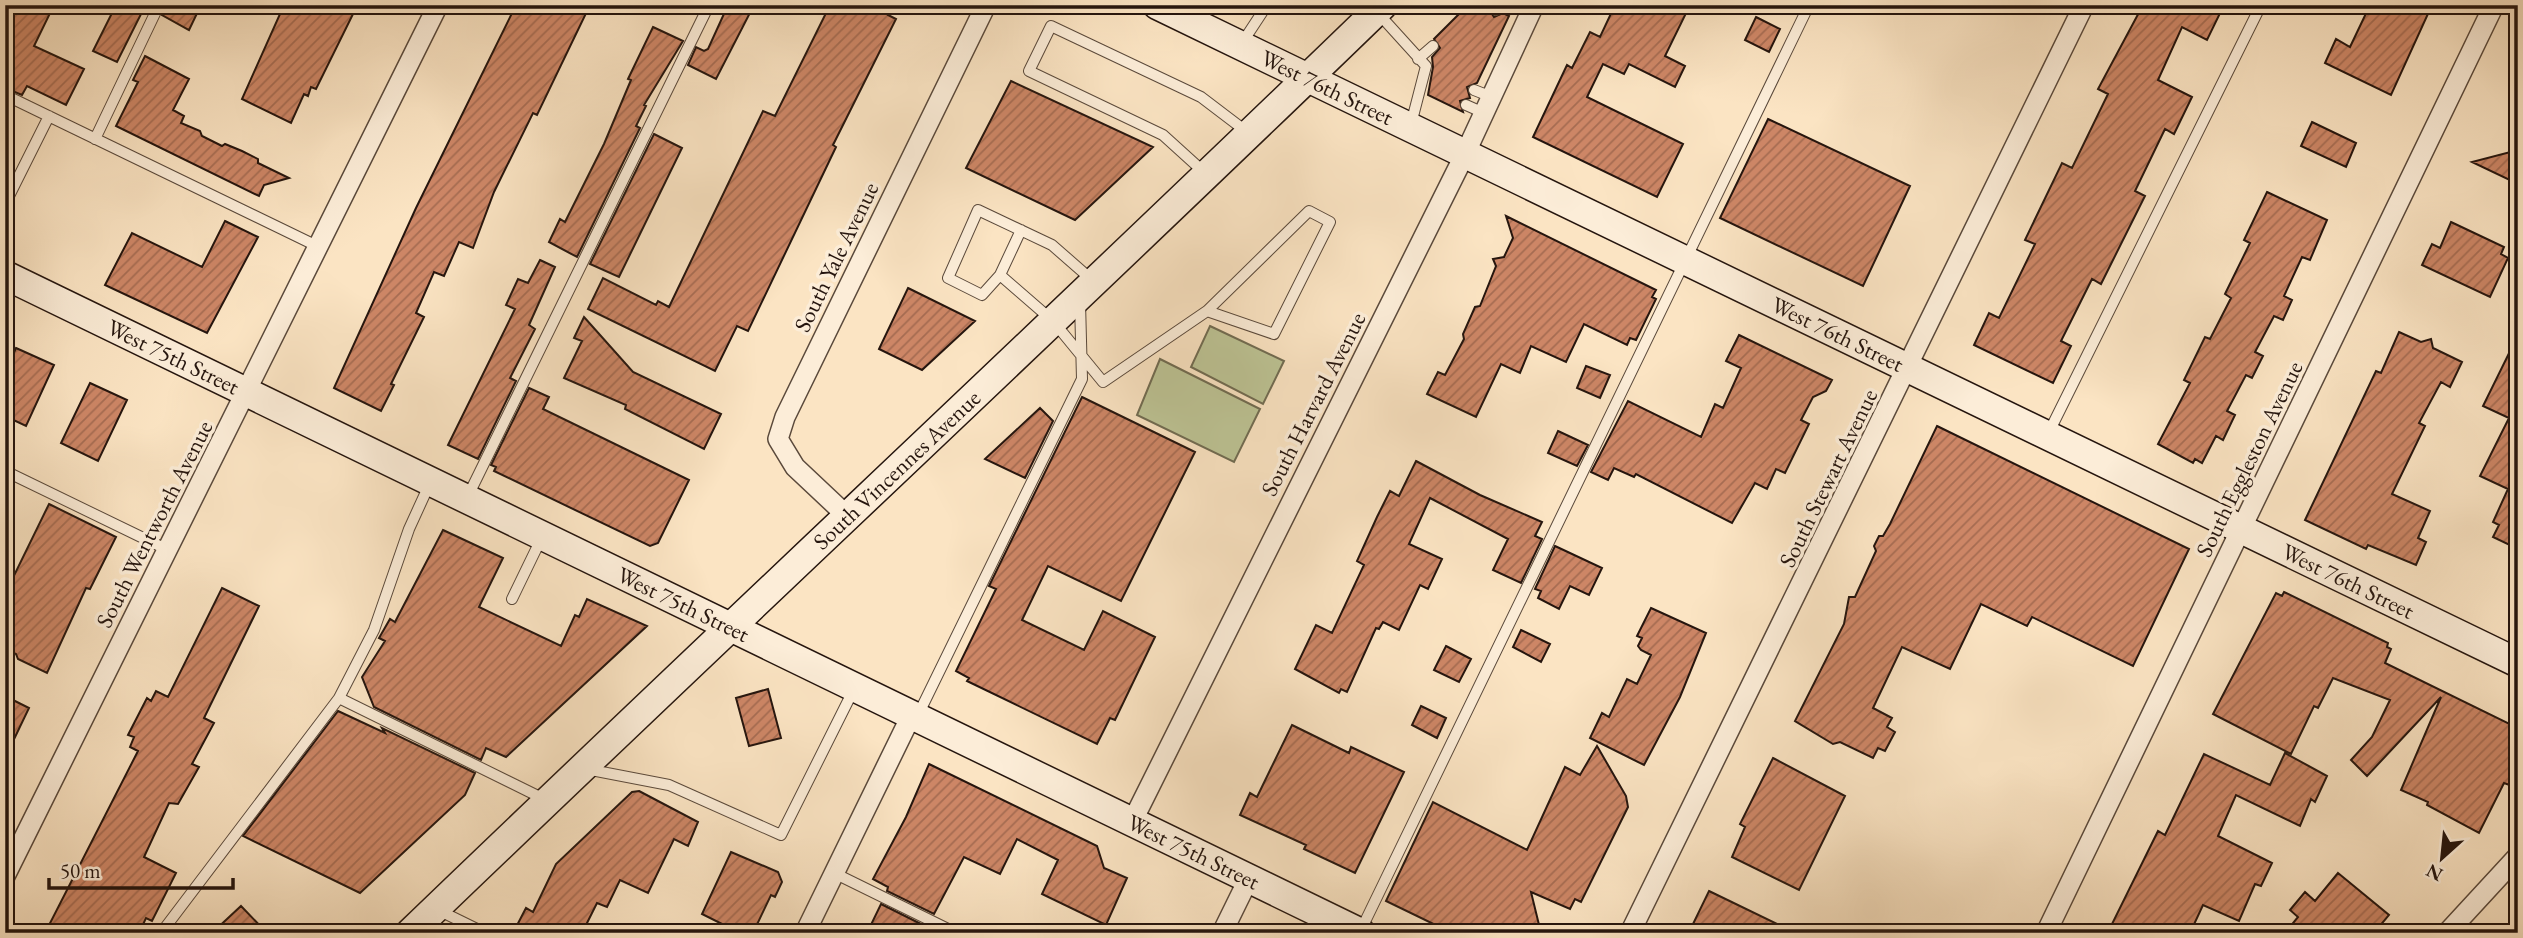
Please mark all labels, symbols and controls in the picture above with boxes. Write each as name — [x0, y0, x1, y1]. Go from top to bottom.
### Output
street label: West 76th Street — [1256, 43, 1399, 132]
street label: South Yale Avenue — [787, 177, 885, 337]
street label: West 76th Street — [1767, 289, 1909, 379]
street label: South Harvard Avenue — [1254, 307, 1372, 501]
street label: West 75th Street — [102, 312, 245, 402]
street label: South Eggleston Avenue — [2189, 356, 2309, 562]
street label: South Vincennes Avenue — [806, 383, 987, 556]
street label: South Stewart Avenue — [1772, 384, 1884, 572]
street label: South Wentworth Avenue — [89, 415, 219, 633]
street label: West 76th Street — [2277, 536, 2420, 626]
street label: West 75th Street — [612, 559, 755, 649]
street label: West 75th Street — [1122, 807, 1265, 897]
north arrow — [2408, 822, 2478, 892]
scale bar — [49, 847, 233, 891]
text: 50 m — [60, 857, 101, 884]
text: N — [2421, 858, 2447, 887]

